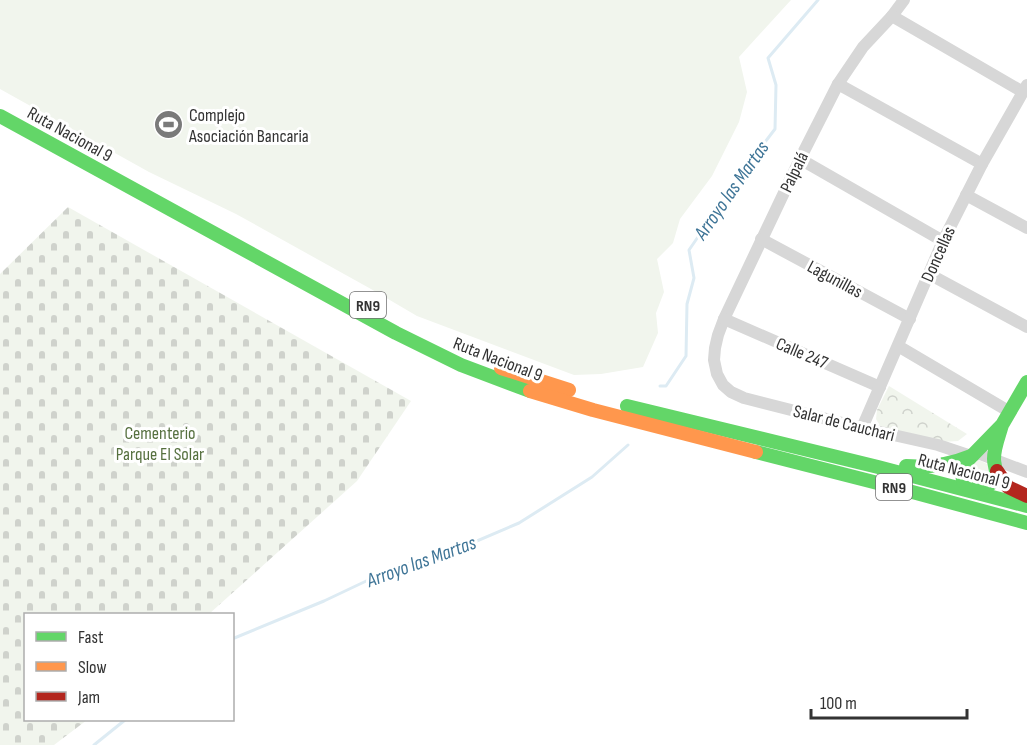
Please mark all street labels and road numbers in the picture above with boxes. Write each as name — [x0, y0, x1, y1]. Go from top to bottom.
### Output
street label: Ruta Nacional 9 — [24, 102, 116, 166]
street label: Palpalá — [776, 149, 813, 196]
street label: Doncellas — [917, 223, 960, 285]
street label: Lagunillas — [804, 256, 866, 303]
road number: RN9 — [350, 292, 386, 318]
street label: Ruta Nacional 9 — [450, 333, 545, 386]
street label: Calle 247 — [773, 333, 832, 374]
street label: Salar de Cauchari — [791, 401, 897, 446]
street label: Ruta Nacional 9 — [916, 449, 1012, 494]
road number: RN9 — [876, 474, 912, 500]

